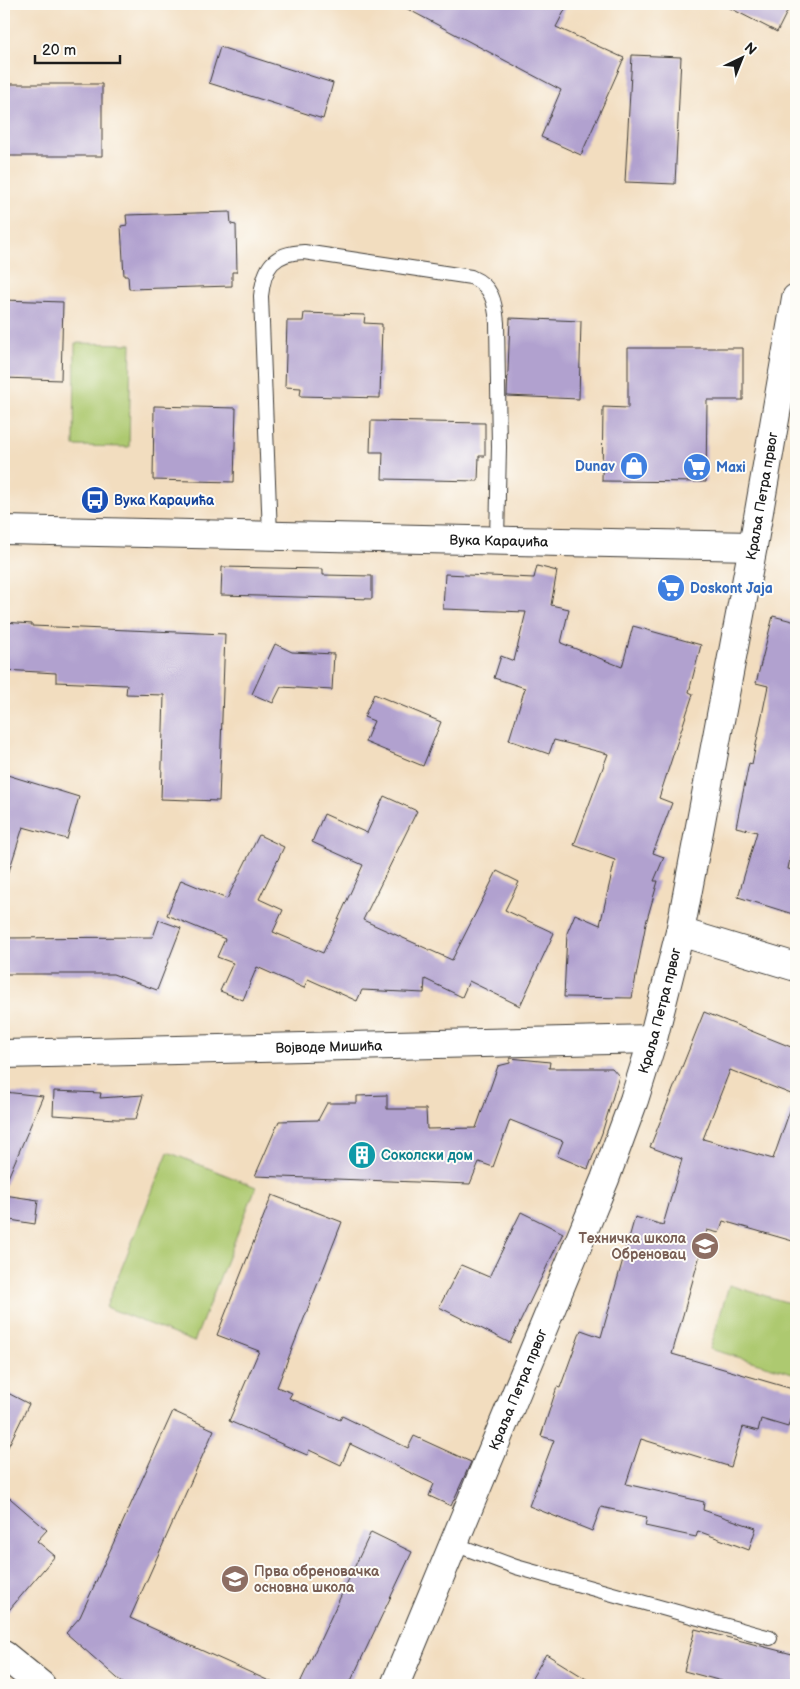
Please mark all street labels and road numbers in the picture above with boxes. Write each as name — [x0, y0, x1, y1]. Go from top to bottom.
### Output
street label: Краља Петра првог — [743, 430, 782, 561]
street label: Вука Караџића — [449, 532, 549, 551]
street label: Краља Петра првог — [635, 945, 685, 1076]
street label: Војводе Мишића — [275, 1037, 383, 1057]
street label: Краља Петра првог — [485, 1326, 551, 1453]

